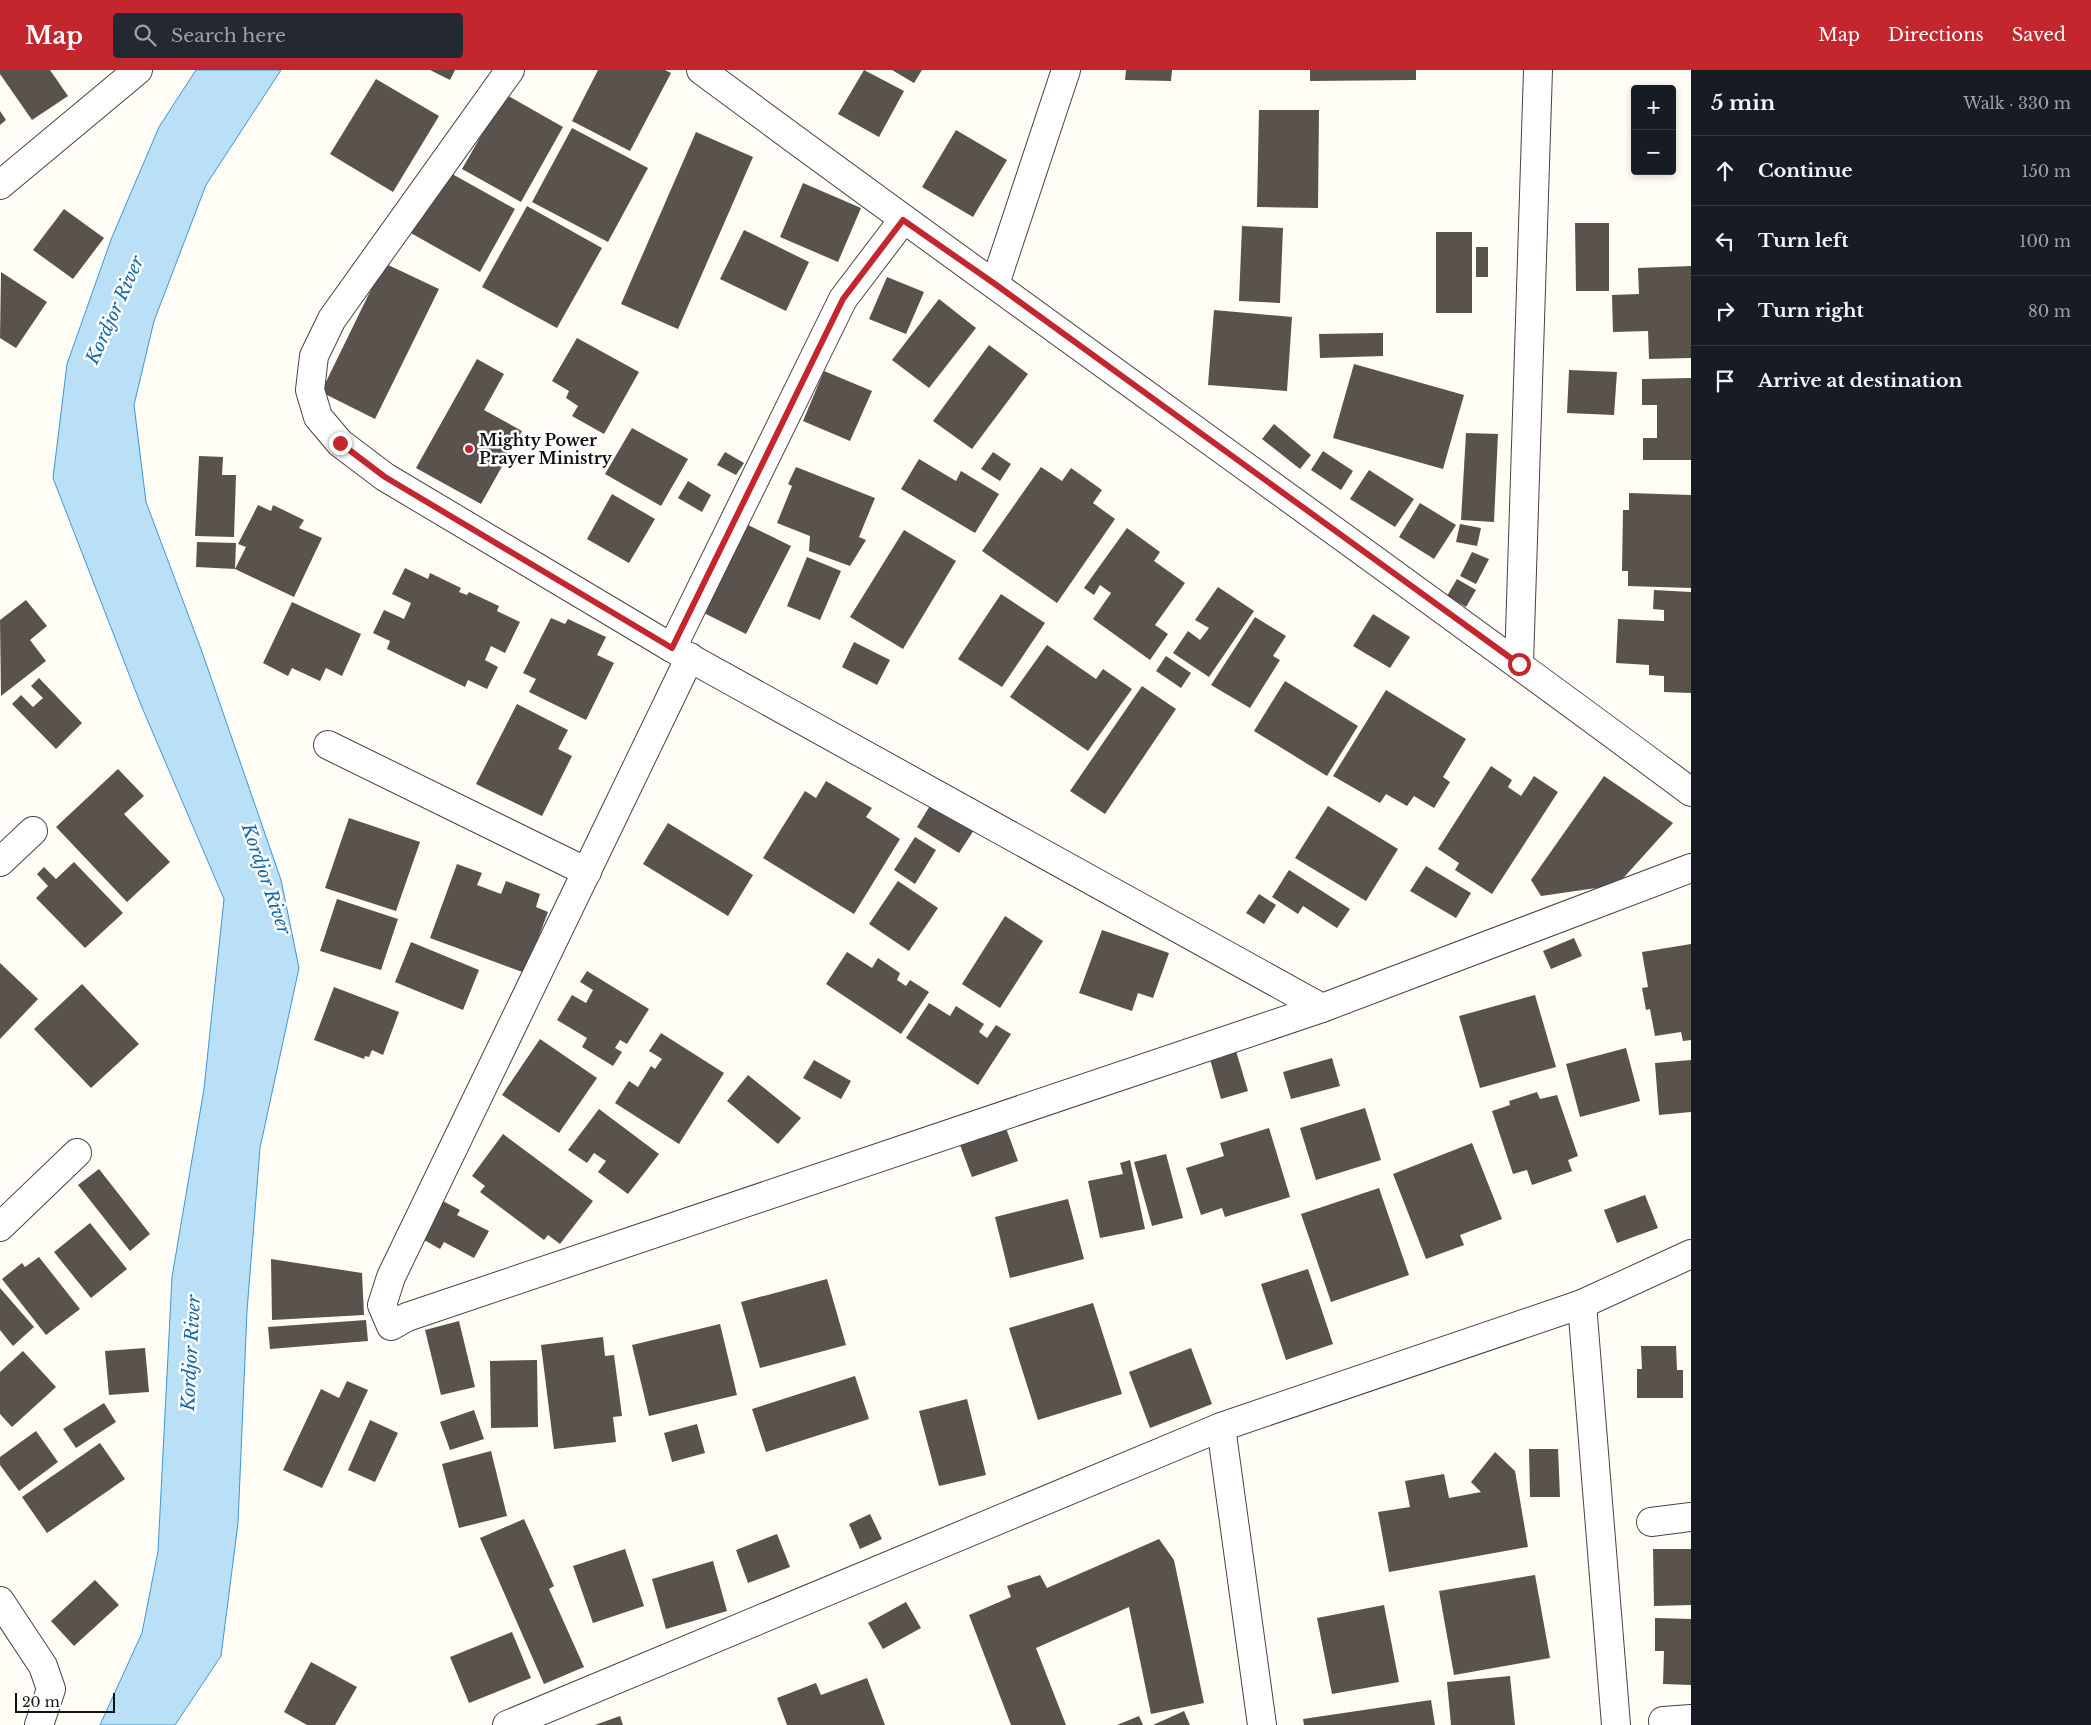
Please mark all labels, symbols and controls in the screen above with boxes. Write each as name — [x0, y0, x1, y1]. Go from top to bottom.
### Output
search box — [113, 13, 463, 58]
text: Map — [25, 21, 83, 50]
icon: search — [131, 21, 159, 49]
text: Search here — [171, 24, 286, 47]
text: Map — [1818, 24, 1860, 46]
text: Directions — [1888, 24, 1984, 46]
text: Saved — [2012, 24, 2066, 46]
map controls — [1631, 85, 1676, 175]
button: + — [1631, 85, 1676, 130]
text: 5 min — [1711, 90, 1775, 116]
text: Walk · 330 m — [1963, 93, 2071, 113]
button: − — [1631, 130, 1676, 175]
icon: ahead — [1711, 157, 1739, 185]
text: Continue — [1758, 159, 1853, 182]
text: 150 m — [2022, 161, 2071, 181]
icon: left — [1711, 227, 1739, 255]
text: Turn left — [1758, 229, 1849, 252]
text: 100 m — [2019, 231, 2071, 251]
water label: Kordjor River — [81, 252, 149, 368]
icon: right — [1711, 297, 1739, 325]
text: Turn right — [1758, 299, 1864, 322]
text: 80 m — [2028, 301, 2071, 321]
icon: arrive — [1711, 367, 1739, 395]
text: Arrive at destination — [1758, 369, 1962, 392]
place label: Mighty Power Prayer Ministry — [479, 430, 613, 468]
route end — [329, 432, 352, 455]
marker: Mighty Power Prayer Ministry — [463, 443, 475, 455]
route start — [1508, 653, 1531, 676]
water label: Kordjor River — [236, 820, 296, 938]
water label: Kordjor River — [177, 1294, 205, 1413]
scale bar — [15, 1690, 115, 1713]
text: 20 m — [22, 1693, 60, 1711]

